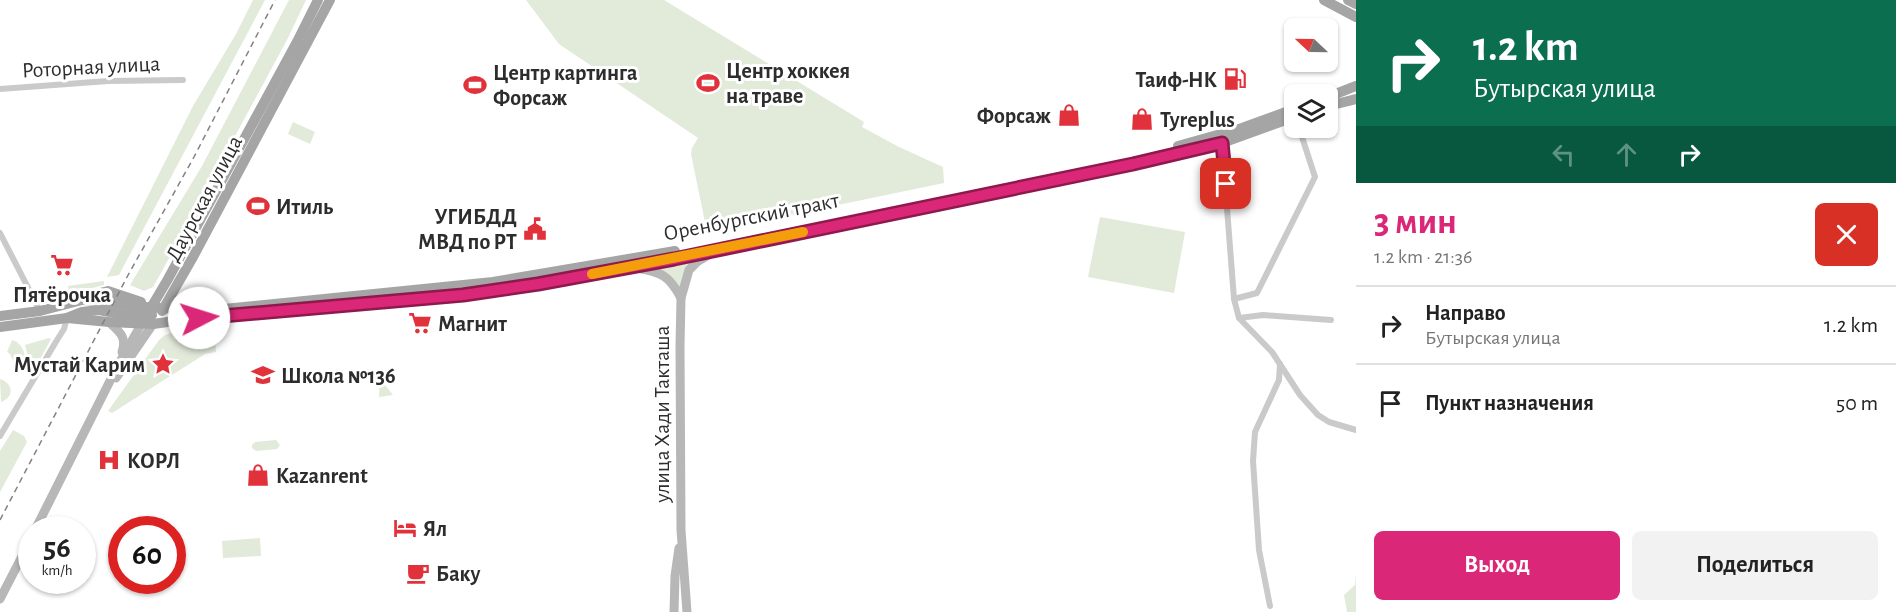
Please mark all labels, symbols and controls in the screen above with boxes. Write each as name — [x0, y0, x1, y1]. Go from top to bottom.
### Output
north arrow — [1284, 18, 1338, 72]
map controls — [1284, 18, 1338, 138]
icon: right — [1374, 24, 1452, 102]
text: 1.2 km — [1473, 26, 1579, 68]
street label: Роторная улица — [21, 52, 161, 82]
place label: Центр хоккея на траве — [726, 60, 850, 107]
place label: Центр картинга Форсаж — [493, 62, 638, 109]
fuel station icon: Таиф-НК — [1222, 66, 1248, 92]
place label: Таиф-НК — [1136, 69, 1218, 91]
sports icon: Центр хоккея на траве — [695, 70, 721, 96]
sports icon: Центр картинга Форсаж — [462, 72, 488, 98]
text: Бутырская улица — [1473, 75, 1656, 102]
button: layers — [1284, 84, 1338, 138]
shop icon: Форсаж — [1056, 102, 1082, 128]
place label: Форсаж — [977, 105, 1051, 127]
shop icon: Tyreplus — [1129, 106, 1155, 132]
place label: Tyreplus — [1160, 109, 1235, 132]
street label: Даурская улица — [162, 132, 246, 265]
icon: left — [1547, 138, 1580, 171]
icon: ahead — [1610, 138, 1643, 171]
icon: right — [1673, 138, 1706, 171]
pin — [1200, 158, 1251, 209]
icon: arrive — [1209, 167, 1242, 200]
street label: Оренбургский тракт — [662, 189, 842, 245]
sports icon: Итиль — [245, 193, 271, 219]
place label: Итиль — [276, 196, 334, 218]
button: close — [1815, 203, 1878, 266]
text: 3 мин — [1374, 204, 1457, 240]
place label: УГИБДД МВД по РТ — [418, 206, 517, 253]
public building icon: УГИБДД МВД по РТ — [522, 216, 548, 242]
text: 1.2 km · 21:36 — [1374, 247, 1472, 267]
supermarket icon: Пятёрочка — [49, 252, 75, 278]
place label: Пятёрочка — [13, 284, 111, 306]
position arrow — [167, 286, 231, 350]
text: Направо — [1425, 302, 1506, 324]
icon: right — [1374, 309, 1407, 342]
supermarket icon: Магнит — [407, 310, 433, 336]
place label: Магнит — [438, 313, 507, 335]
text: 1.2 km — [1824, 314, 1878, 336]
street label: улица Хади Такташа — [651, 325, 673, 504]
text: Бутырская улица — [1425, 328, 1561, 348]
place icon: Мустай Карим — [150, 351, 176, 377]
place label: Мустай Карим — [14, 354, 145, 377]
school or university icon: Школа №136 — [250, 362, 276, 388]
place label: Школа №136 — [281, 365, 396, 387]
icon: arrive — [1374, 387, 1407, 420]
text: Пункт назначения — [1425, 392, 1594, 414]
text: 50 m — [1836, 392, 1878, 414]
hospital icon: КОРЛ — [96, 447, 122, 473]
place label: КОРЛ — [127, 450, 180, 472]
shop icon: Kazanrent — [245, 462, 271, 488]
place label: Kazanrent — [276, 465, 368, 487]
hotel icon: Ял — [392, 515, 418, 541]
speed limit sign: 60 — [108, 516, 186, 594]
place label: Ял — [423, 518, 447, 540]
button: Выход — [1374, 531, 1620, 600]
button: Поделиться — [1632, 531, 1878, 600]
text: 56 — [43, 533, 71, 563]
cafe icon: Баку — [405, 560, 431, 586]
text: km/h — [42, 563, 72, 578]
place label: Баку — [436, 563, 480, 586]

